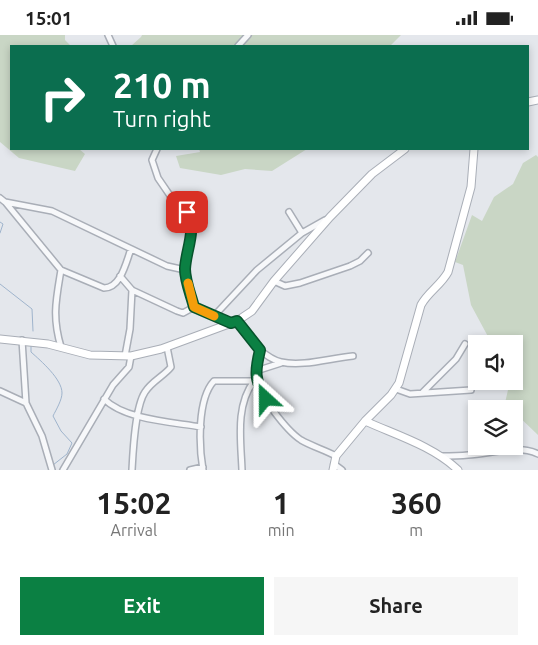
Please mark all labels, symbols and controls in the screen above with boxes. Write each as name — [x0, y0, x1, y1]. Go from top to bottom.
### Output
text: 15:01 — [25, 7, 73, 29]
icon: right — [30, 65, 95, 130]
text: 210 m — [113, 65, 211, 105]
text: Turn right — [113, 106, 211, 131]
pin — [166, 191, 208, 233]
icon: arrive — [173, 198, 201, 226]
map controls — [468, 335, 523, 455]
button: sound — [468, 335, 523, 390]
position arrow — [239, 372, 291, 424]
button: layers — [468, 400, 523, 455]
text: 15:02 — [96, 486, 171, 520]
text: 1 — [273, 486, 290, 520]
text: 360 — [391, 486, 442, 520]
text: Arrival — [111, 521, 157, 539]
text: min — [268, 521, 295, 539]
text: m — [409, 521, 423, 539]
button: Exit — [20, 577, 264, 635]
button: Share — [274, 577, 518, 635]

